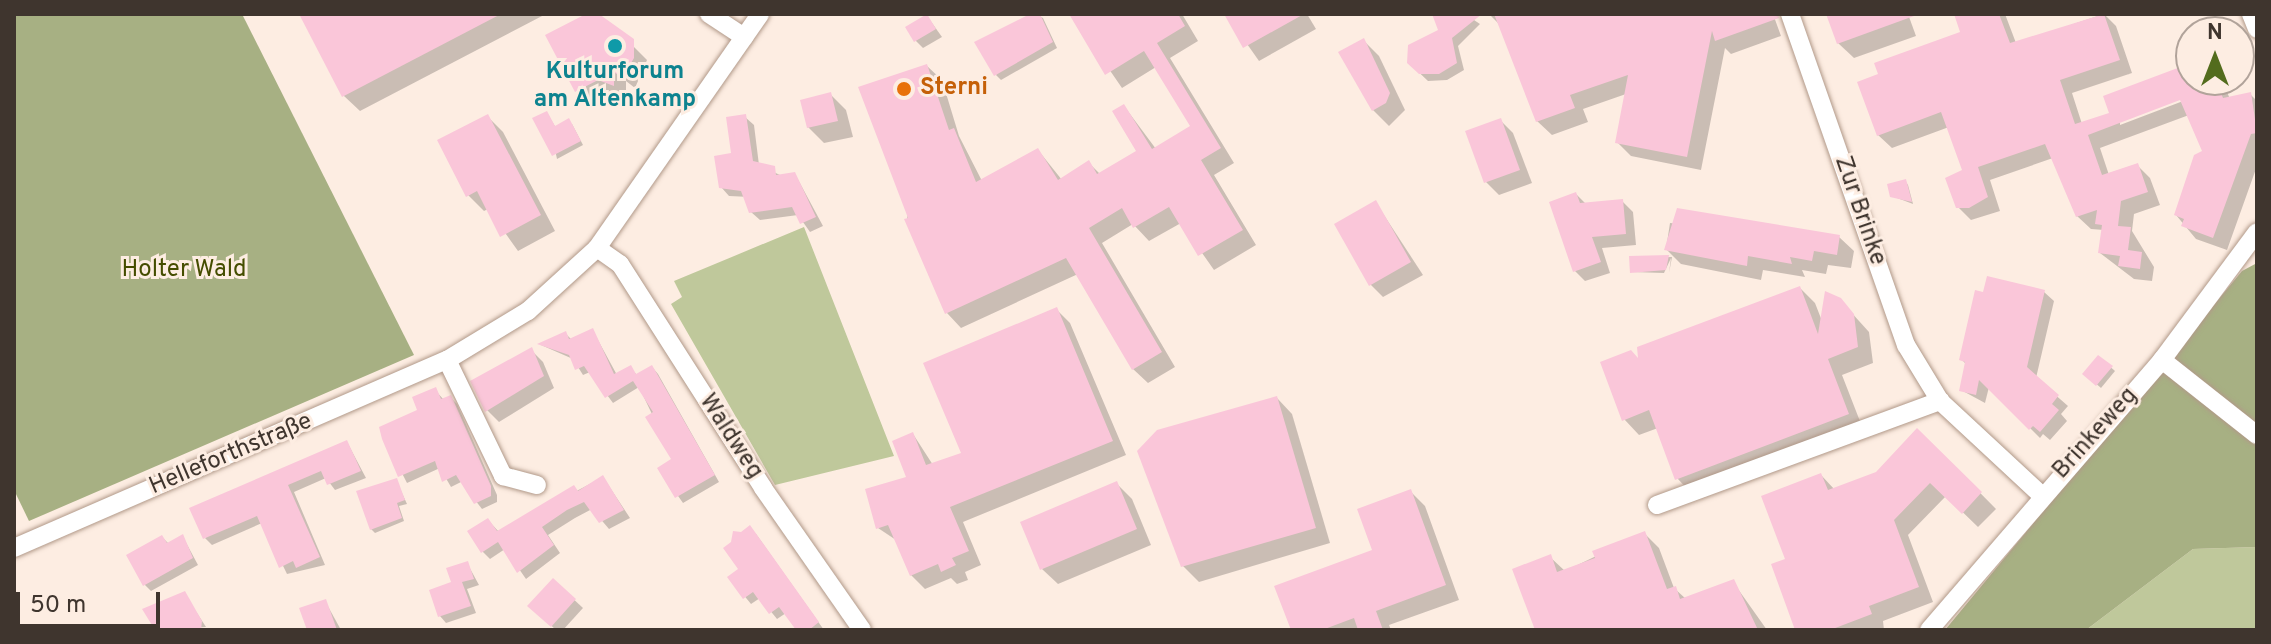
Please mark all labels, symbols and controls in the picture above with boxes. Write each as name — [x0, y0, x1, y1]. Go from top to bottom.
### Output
north arrow — [2175, 16, 2255, 96]
text: N — [2207, 20, 2223, 47]
marker: Kulturforum am Altenkamp — [606, 37, 624, 55]
place label: Kulturforum am Altenkamp — [533, 59, 697, 115]
place label: Sterni — [920, 75, 988, 103]
marker: Sterni — [895, 80, 913, 98]
street label: Zur Brinke — [1827, 153, 1891, 269]
park label: Holter Wald — [121, 257, 247, 285]
street label: Brinkeweg — [2047, 382, 2145, 486]
street label: Waldweg — [692, 389, 768, 485]
street label: Helleforthstraße — [145, 408, 317, 502]
scale bar — [20, 576, 164, 626]
text: 50 m — [30, 591, 86, 621]

